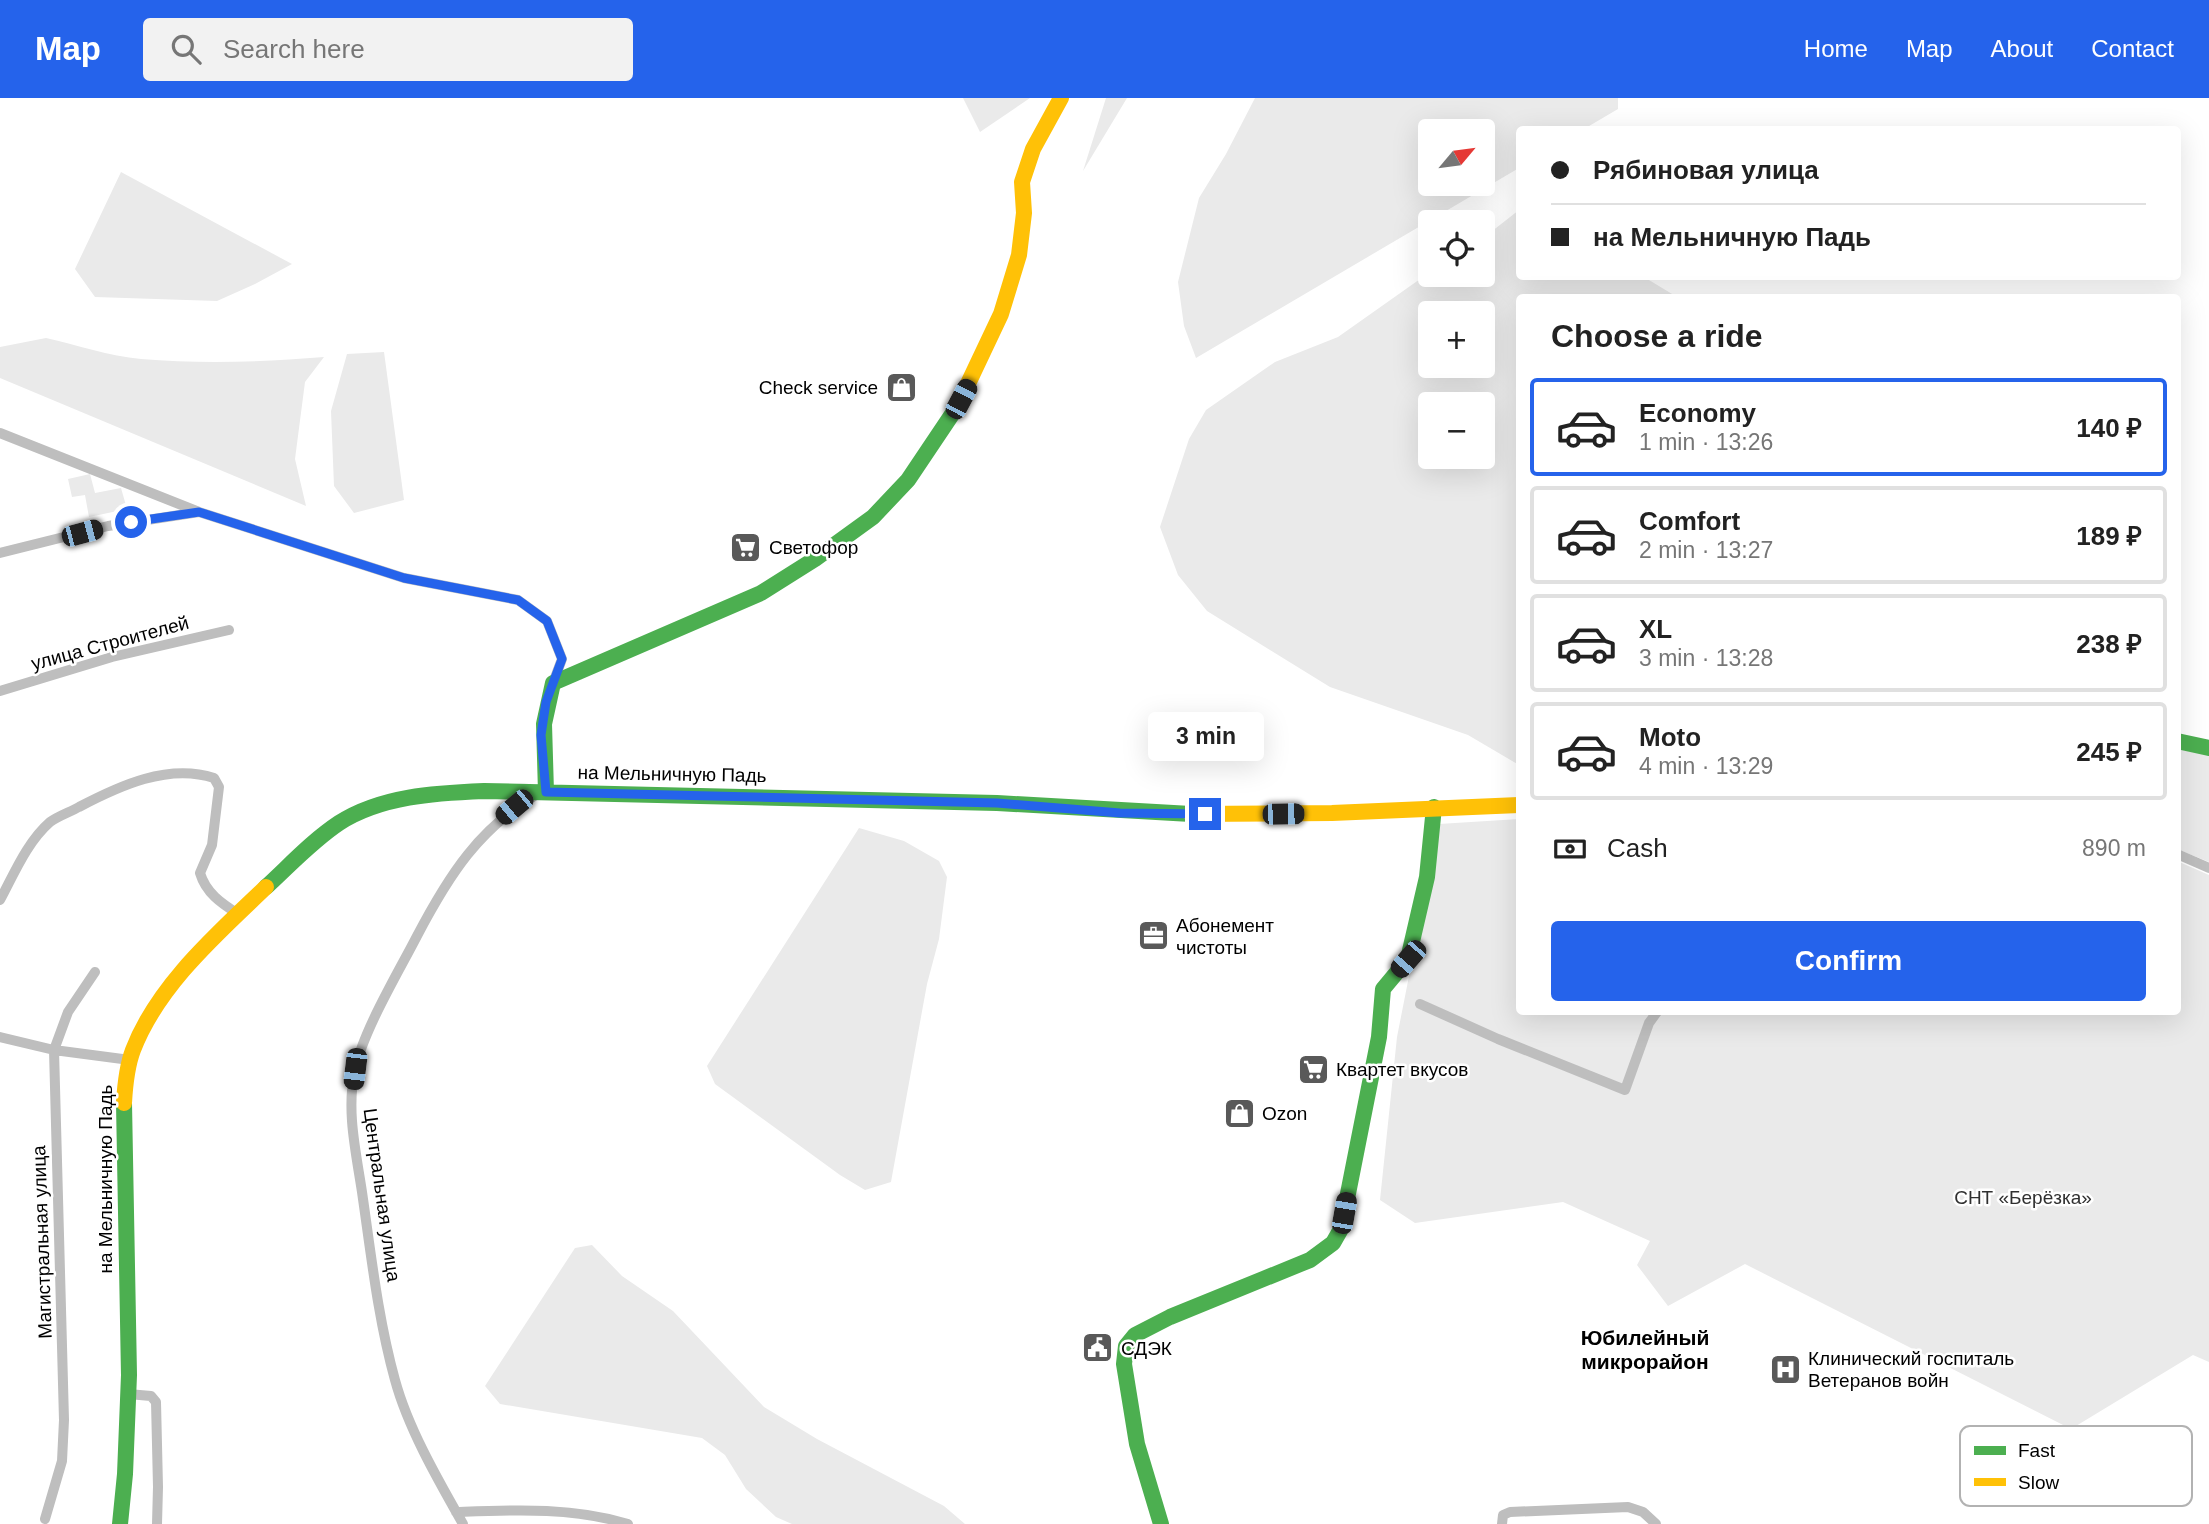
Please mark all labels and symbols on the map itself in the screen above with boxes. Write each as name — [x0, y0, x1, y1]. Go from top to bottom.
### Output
north arrow — [1418, 119, 1494, 196]
shop icon: Check service — [884, 370, 918, 404]
car — [942, 376, 981, 422]
place label: Check service — [759, 377, 878, 398]
route start — [115, 506, 147, 538]
car — [59, 517, 106, 549]
supermarket icon: Светофор — [729, 530, 763, 564]
place label: Светофор — [769, 537, 858, 558]
street label: улица Строителей — [29, 612, 191, 674]
callout: 3 min — [1147, 712, 1263, 762]
street label: на Мельничную Падь — [577, 762, 767, 786]
car — [492, 785, 537, 829]
route end — [1189, 798, 1221, 830]
car — [1262, 803, 1305, 825]
place label: Абонемент чистоты — [1176, 915, 1274, 958]
office icon: Абонемент чистоты — [1136, 919, 1170, 953]
car — [1387, 936, 1430, 982]
car — [343, 1047, 368, 1091]
supermarket icon: Квартет вкусов — [1296, 1052, 1330, 1086]
place label: Квартет вкусов — [1336, 1059, 1468, 1080]
street label: на Мельничную Падь — [95, 1084, 116, 1274]
shop icon: Ozon — [1222, 1096, 1256, 1130]
place label: Ozon — [1262, 1103, 1307, 1124]
street label: Центральная улица — [359, 1107, 405, 1283]
street label: Магистральная улица — [28, 1145, 56, 1339]
park label: СНТ «Берёзка» — [1954, 1187, 2092, 1208]
car — [1331, 1190, 1358, 1236]
district label: Юбилейный микрорайон — [1581, 1326, 1709, 1373]
public building icon: СДЭК — [1081, 1331, 1115, 1365]
place label: СДЭК — [1121, 1338, 1172, 1359]
place label: Клинический госпиталь Ветеранов войн — [1808, 1348, 2014, 1391]
hospital icon: Клинический госпиталь Ветеранов войн — [1768, 1352, 1802, 1386]
legend — [1960, 1426, 2192, 1506]
text: Fast — [2018, 1440, 2056, 1461]
text: Slow — [2018, 1472, 2059, 1493]

